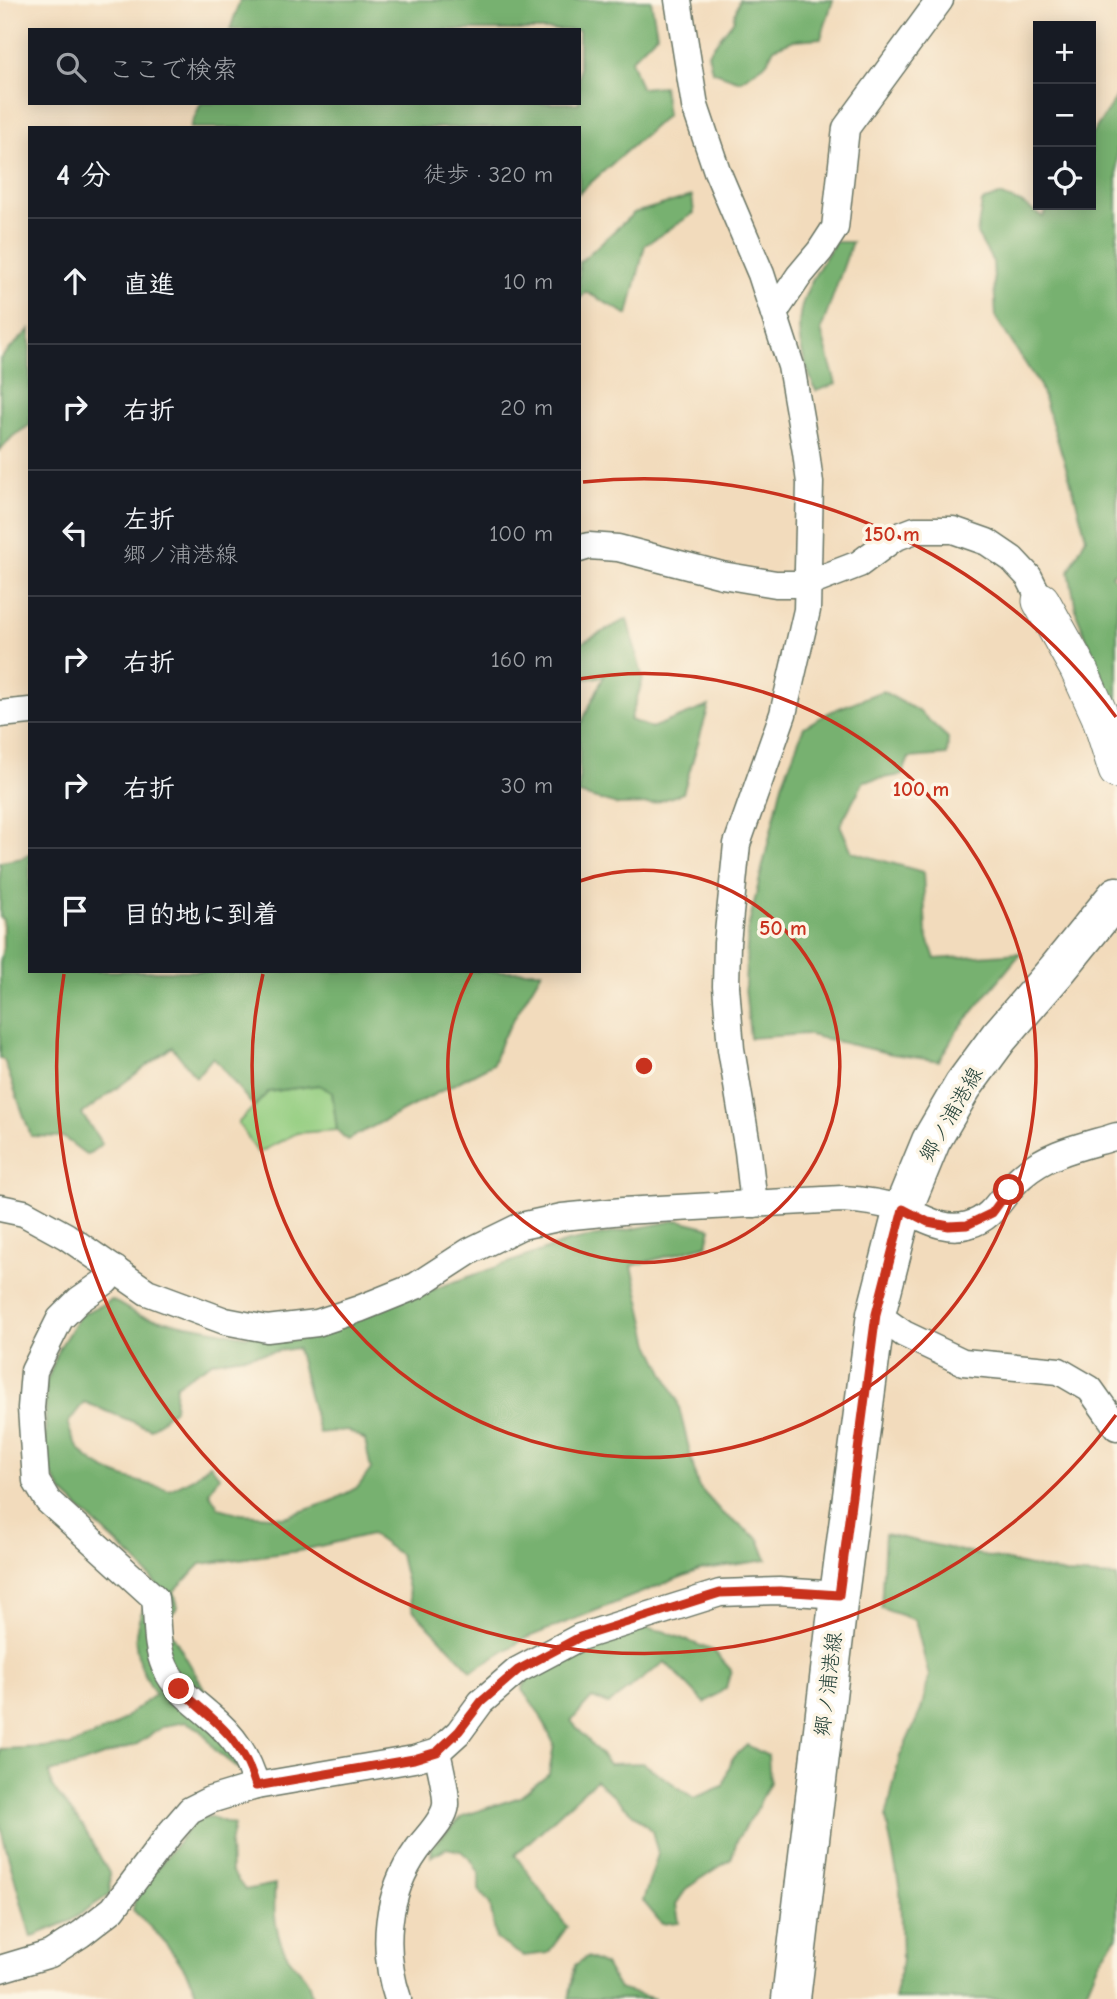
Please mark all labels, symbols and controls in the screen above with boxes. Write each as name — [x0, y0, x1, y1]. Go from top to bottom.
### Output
map controls — [1033, 21, 1096, 210]
button: + — [1033, 21, 1096, 84]
search box — [28, 28, 581, 105]
icon: search — [52, 48, 90, 86]
text: ここで検索 — [108, 55, 238, 85]
button: − — [1033, 84, 1096, 147]
button: locate — [1033, 147, 1096, 210]
text: 4 分 — [56, 158, 111, 193]
text: 徒歩 · 320 m — [423, 161, 553, 188]
icon: ahead — [56, 262, 94, 300]
text: 10 m — [503, 268, 553, 295]
text: 直進 — [123, 270, 175, 300]
icon: right — [56, 388, 94, 426]
text: 20 m — [500, 394, 553, 421]
text: 右折 — [123, 396, 175, 426]
text: 左折 — [123, 505, 175, 535]
icon: left — [56, 514, 94, 552]
text: 100 m — [489, 520, 553, 547]
text: 150 m — [864, 522, 920, 546]
text: 郷ノ浦港線 — [123, 541, 238, 568]
icon: right — [56, 640, 94, 678]
text: 160 m — [491, 646, 553, 673]
text: 右折 — [123, 648, 175, 678]
icon: right — [56, 766, 94, 804]
text: 30 m — [501, 772, 553, 799]
text: 右折 — [123, 774, 175, 804]
text: 100 m — [893, 777, 949, 801]
icon: arrive — [56, 892, 94, 930]
text: 目的地に到着 — [123, 900, 279, 930]
text: 50 m — [759, 916, 807, 940]
centre of rings — [632, 1054, 656, 1078]
street label: 郷ノ浦港線 — [914, 1063, 988, 1165]
route start — [993, 1174, 1024, 1205]
street label: 郷ノ浦港線 — [810, 1630, 846, 1738]
route end — [163, 1673, 194, 1704]

